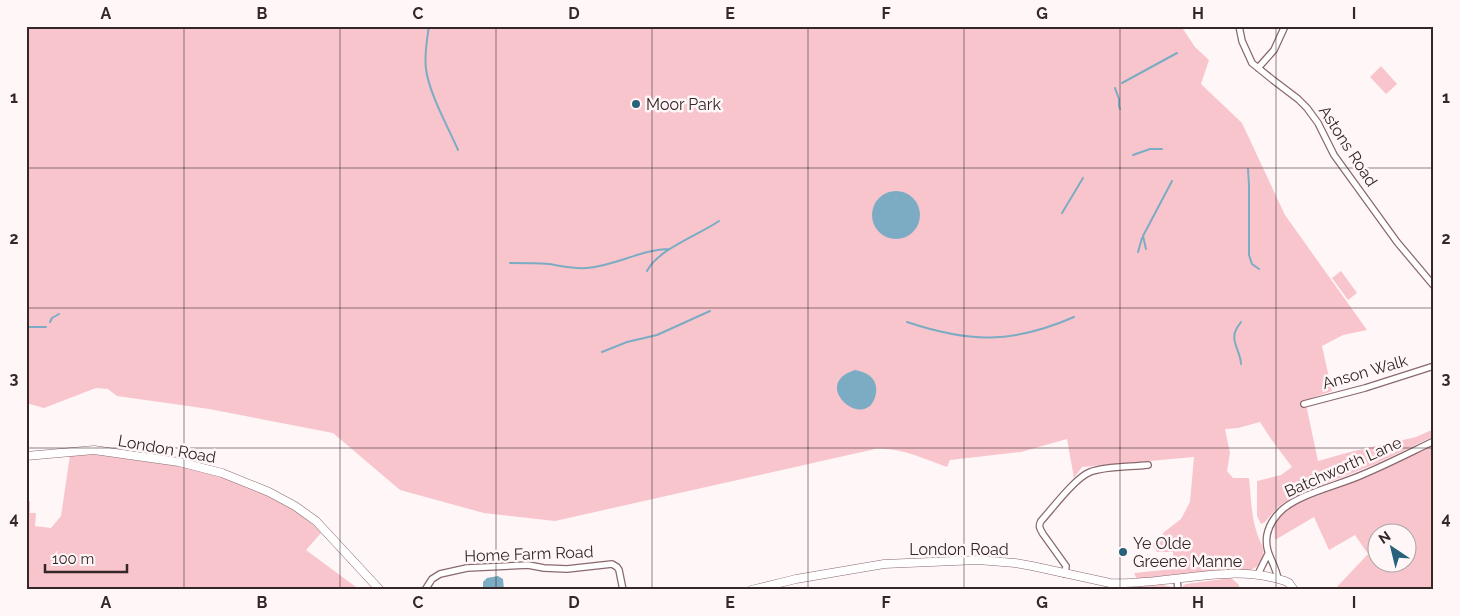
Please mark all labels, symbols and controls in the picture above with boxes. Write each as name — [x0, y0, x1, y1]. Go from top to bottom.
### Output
text: A — [101, 4, 112, 23]
text: B — [257, 4, 268, 23]
text: C — [413, 4, 424, 23]
text: D — [568, 4, 580, 23]
text: E — [725, 4, 735, 23]
text: F — [881, 4, 891, 23]
text: G — [1036, 4, 1048, 23]
text: H — [1192, 4, 1204, 23]
text: I — [1352, 4, 1356, 23]
text: 1 — [10, 88, 18, 107]
text: 1 — [1442, 88, 1450, 107]
place label: Moor Park — [646, 95, 721, 114]
marker: Moor Park — [630, 98, 642, 110]
street label: Astons Road — [1315, 102, 1381, 190]
text: 2 — [9, 229, 19, 248]
text: 2 — [1441, 229, 1451, 248]
street label: Anson Walk — [1320, 351, 1410, 393]
text: 3 — [10, 369, 19, 388]
text: 3 — [1442, 369, 1451, 388]
street label: London Road — [116, 431, 218, 467]
street label: Batchworth Lane — [1282, 433, 1404, 501]
text: 4 — [9, 509, 19, 528]
text: 4 — [1441, 509, 1451, 528]
north arrow — [1368, 524, 1418, 574]
text: N — [1376, 528, 1394, 547]
place label: Ye Olde Greene Manne — [1133, 534, 1242, 571]
street label: London Road — [909, 540, 1009, 559]
scale bar — [45, 541, 128, 573]
street label: Home Farm Road — [464, 542, 594, 566]
marker: Ye Olde Greene Manne — [1117, 546, 1129, 558]
text: 100 m — [52, 550, 94, 568]
text: A — [101, 593, 112, 612]
text: B — [257, 593, 268, 612]
text: C — [413, 593, 424, 612]
text: D — [568, 593, 580, 612]
text: E — [725, 593, 735, 612]
text: F — [881, 593, 891, 612]
text: G — [1036, 593, 1048, 612]
text: H — [1192, 593, 1204, 612]
text: I — [1352, 593, 1356, 612]

